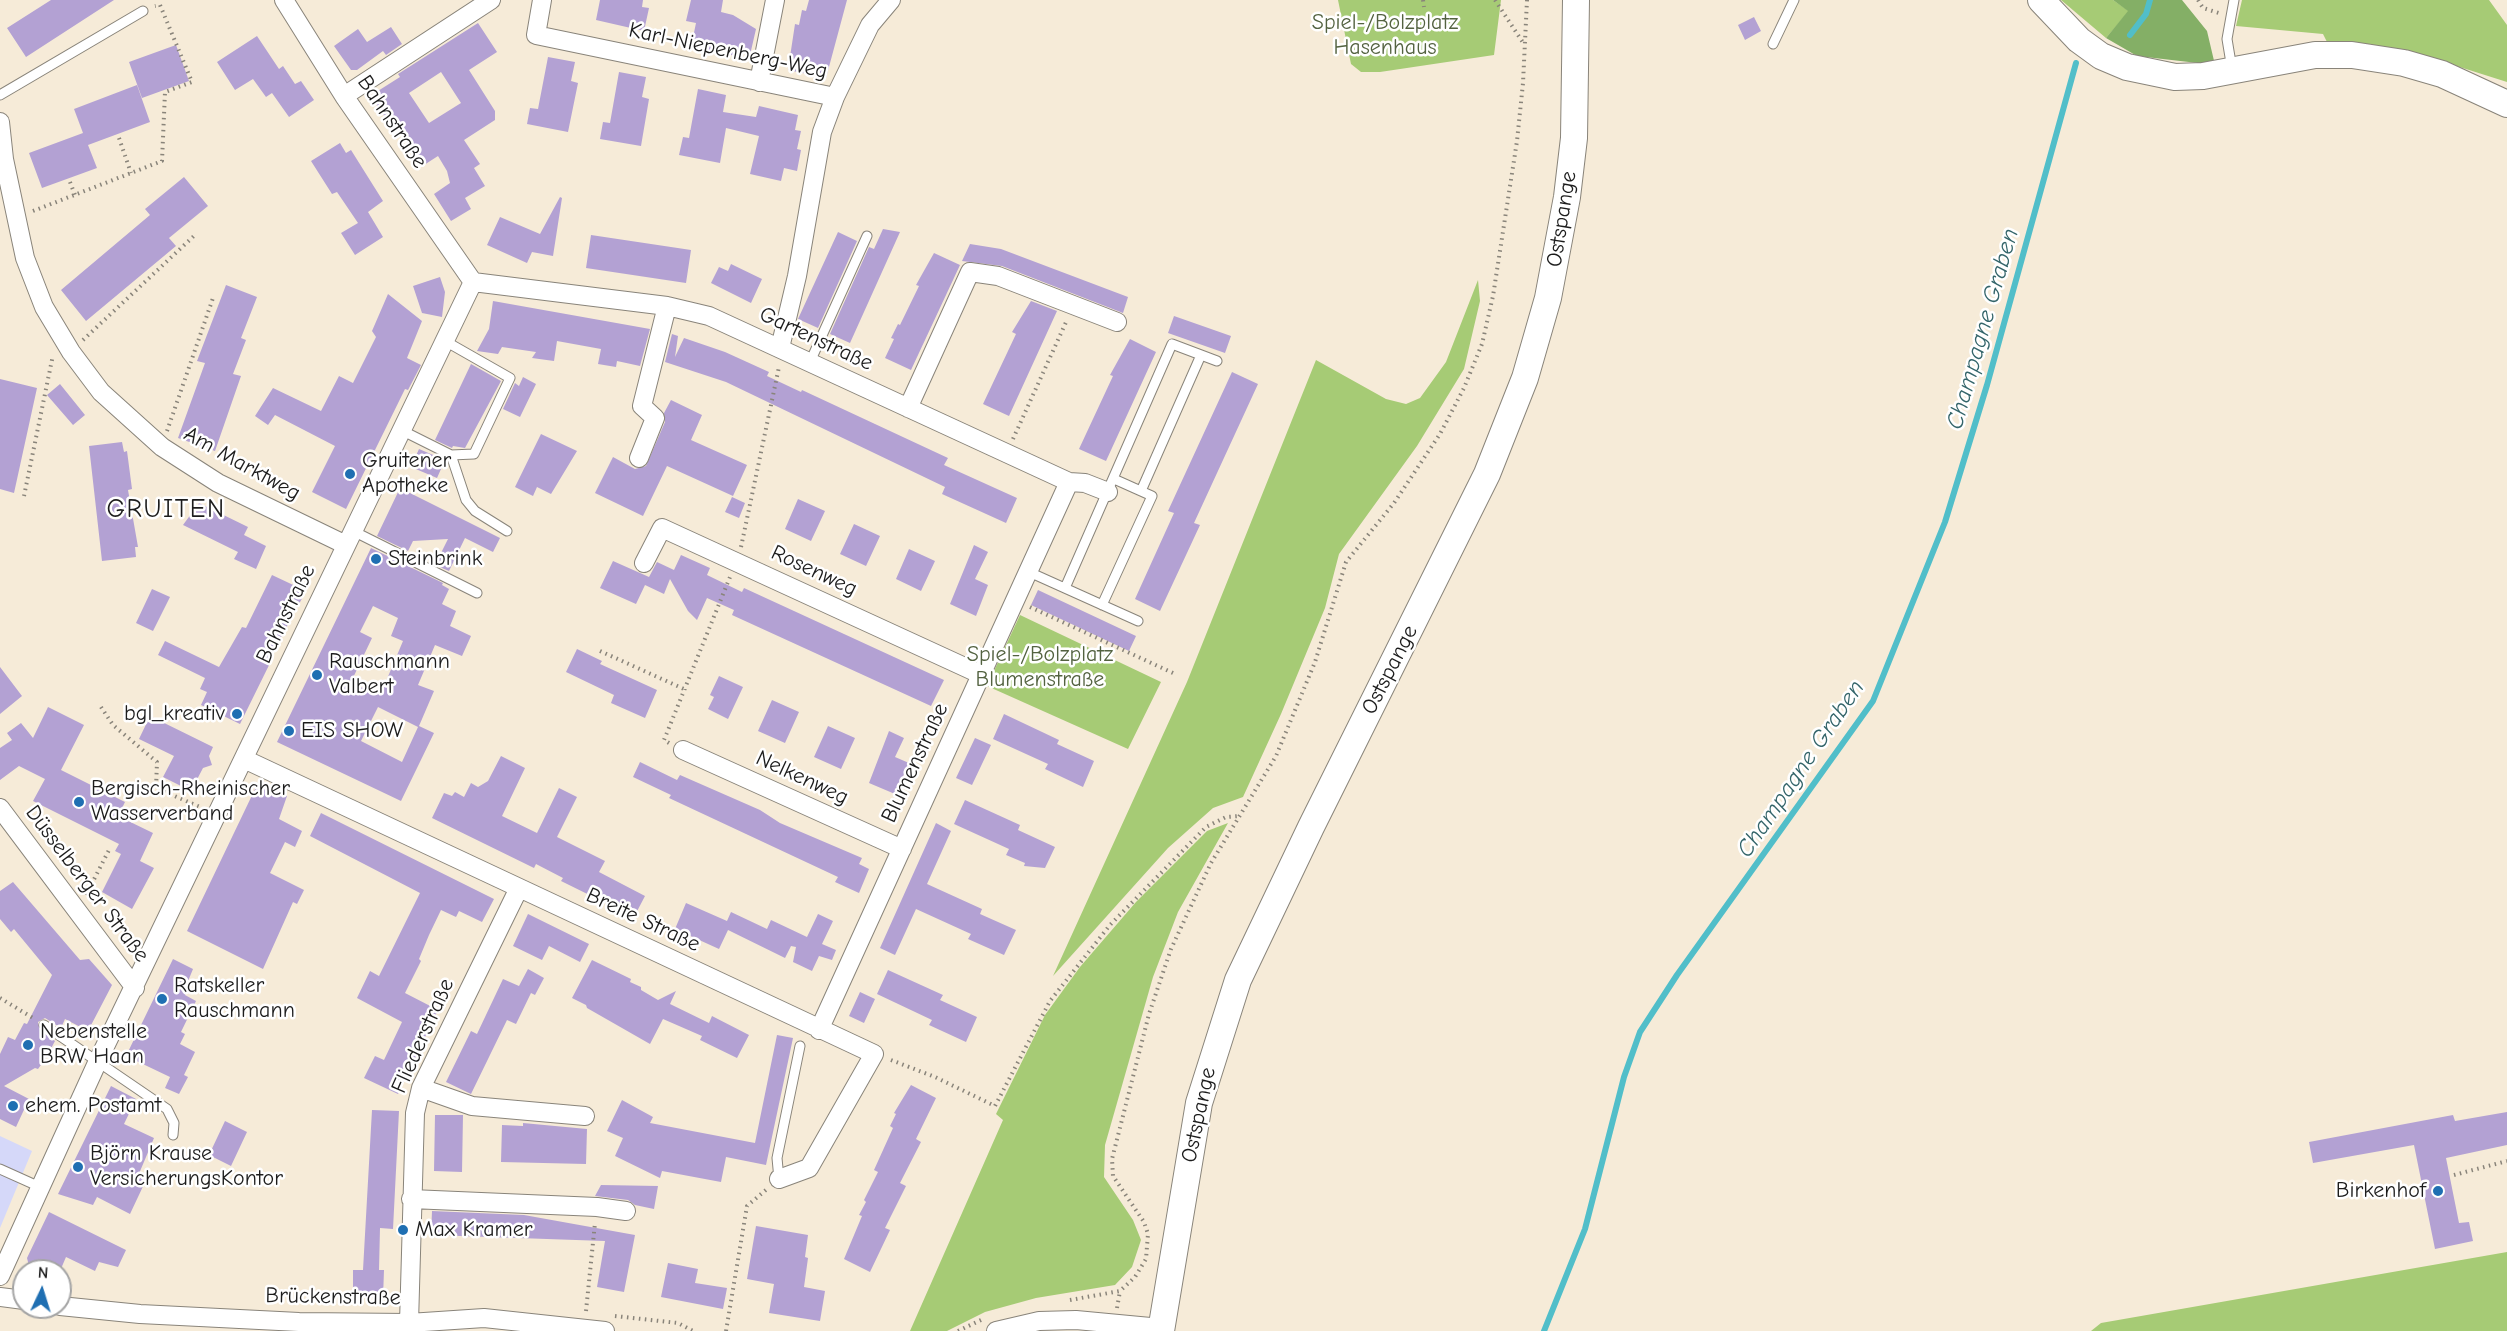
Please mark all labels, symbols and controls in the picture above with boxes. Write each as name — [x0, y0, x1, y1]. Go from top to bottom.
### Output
park label: Spiel-/Bolzplatz Hasenhaus — [1312, 10, 1458, 62]
street label: Karl-Niepenberg-Weg — [626, 17, 830, 85]
street label: Bahnstraße — [351, 70, 433, 174]
street label: Ostspange — [1541, 169, 1583, 269]
water label: Champagne Graben — [1941, 225, 2025, 433]
street label: Gartenstraße — [755, 301, 877, 377]
street label: Am Marktweg — [179, 421, 305, 507]
place label: Gruitener Apotheke — [362, 448, 451, 500]
marker: Gruitener Apotheke — [343, 467, 357, 481]
district label: GRUITEN — [106, 494, 226, 526]
street label: Rosenweg — [767, 540, 861, 602]
place label: Steinbrink — [388, 546, 482, 572]
marker: Steinbrink — [369, 552, 383, 566]
street label: Bahnstraße — [251, 560, 321, 668]
street label: Ostspange — [1356, 621, 1424, 719]
park label: Spiel-/Bolzplatz Blumenstraße — [967, 642, 1113, 694]
place label: Rauschmann Valbert — [329, 649, 450, 700]
marker: Rauschmann Valbert — [310, 668, 324, 682]
water label: Champagne Graben — [1731, 675, 1871, 863]
street label: Blumenstraße — [876, 699, 954, 827]
place label: bgl_kreativ — [124, 701, 225, 727]
marker: bgl_kreativ — [230, 707, 244, 721]
place label: EIS SHOW — [301, 718, 403, 744]
marker: EIS SHOW — [282, 724, 296, 738]
street label: Nelkenweg — [751, 745, 853, 811]
place label: Bergisch-Rheinischer Wasserverband — [91, 776, 290, 828]
marker: Bergisch-Rheinischer Wasserverband — [72, 795, 86, 809]
street label: Düsselberger Straße — [19, 800, 155, 968]
street label: Breite Straße — [582, 882, 704, 958]
place label: Ratskeller Rauschmann — [174, 973, 295, 1024]
street label: Fliederstraße — [386, 975, 460, 1097]
marker: Ratskeller Rauschmann — [155, 992, 169, 1006]
place label: Nebenstelle BRW Haan — [40, 1019, 147, 1070]
marker: Nebenstelle BRW Haan — [21, 1038, 35, 1052]
street label: Ostspange — [1176, 1065, 1222, 1165]
place label: ehem. Postamt — [25, 1093, 161, 1119]
marker: ehem. Postamt — [6, 1099, 20, 1113]
place label: Björn Krause VersicherungsKontor — [90, 1141, 283, 1192]
marker: Björn Krause VersicherungsKontor — [71, 1160, 85, 1174]
place label: Birkenhof — [2336, 1178, 2426, 1204]
marker: Birkenhof — [2431, 1184, 2445, 1198]
place label: Max Kramer — [415, 1217, 532, 1243]
marker: Max Kramer — [396, 1223, 410, 1237]
north arrow — [12, 1259, 72, 1319]
text: N — [37, 1264, 49, 1282]
street label: Brückenstraße — [265, 1283, 401, 1311]

